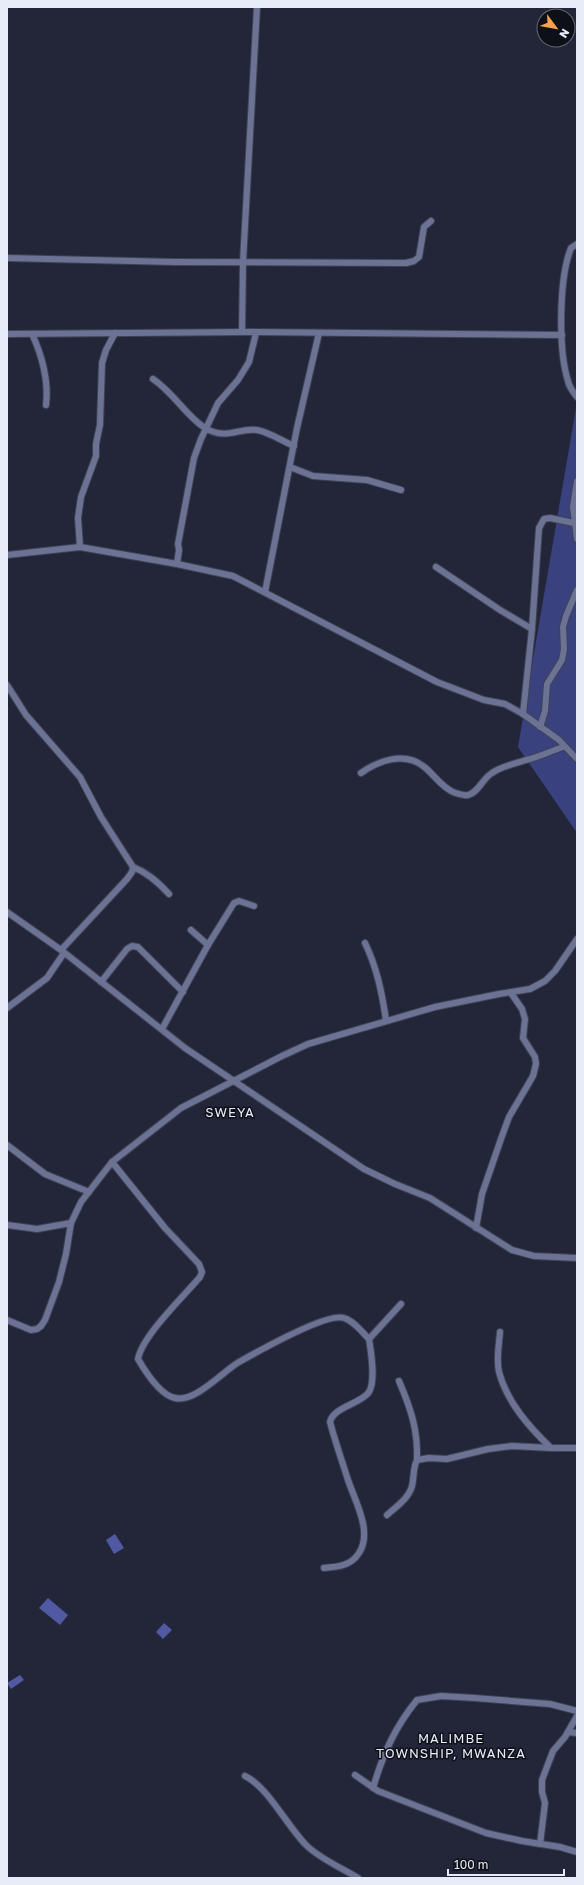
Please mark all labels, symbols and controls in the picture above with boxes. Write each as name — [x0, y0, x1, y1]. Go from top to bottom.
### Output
north arrow — [536, 8, 576, 48]
text: N — [557, 27, 573, 41]
district label: SWEYA — [205, 1104, 255, 1120]
district label: MALIMBE TOWNSHIP, MWANZA — [376, 1730, 526, 1761]
scale bar — [448, 1851, 564, 1877]
text: 100 m — [454, 1857, 488, 1872]

